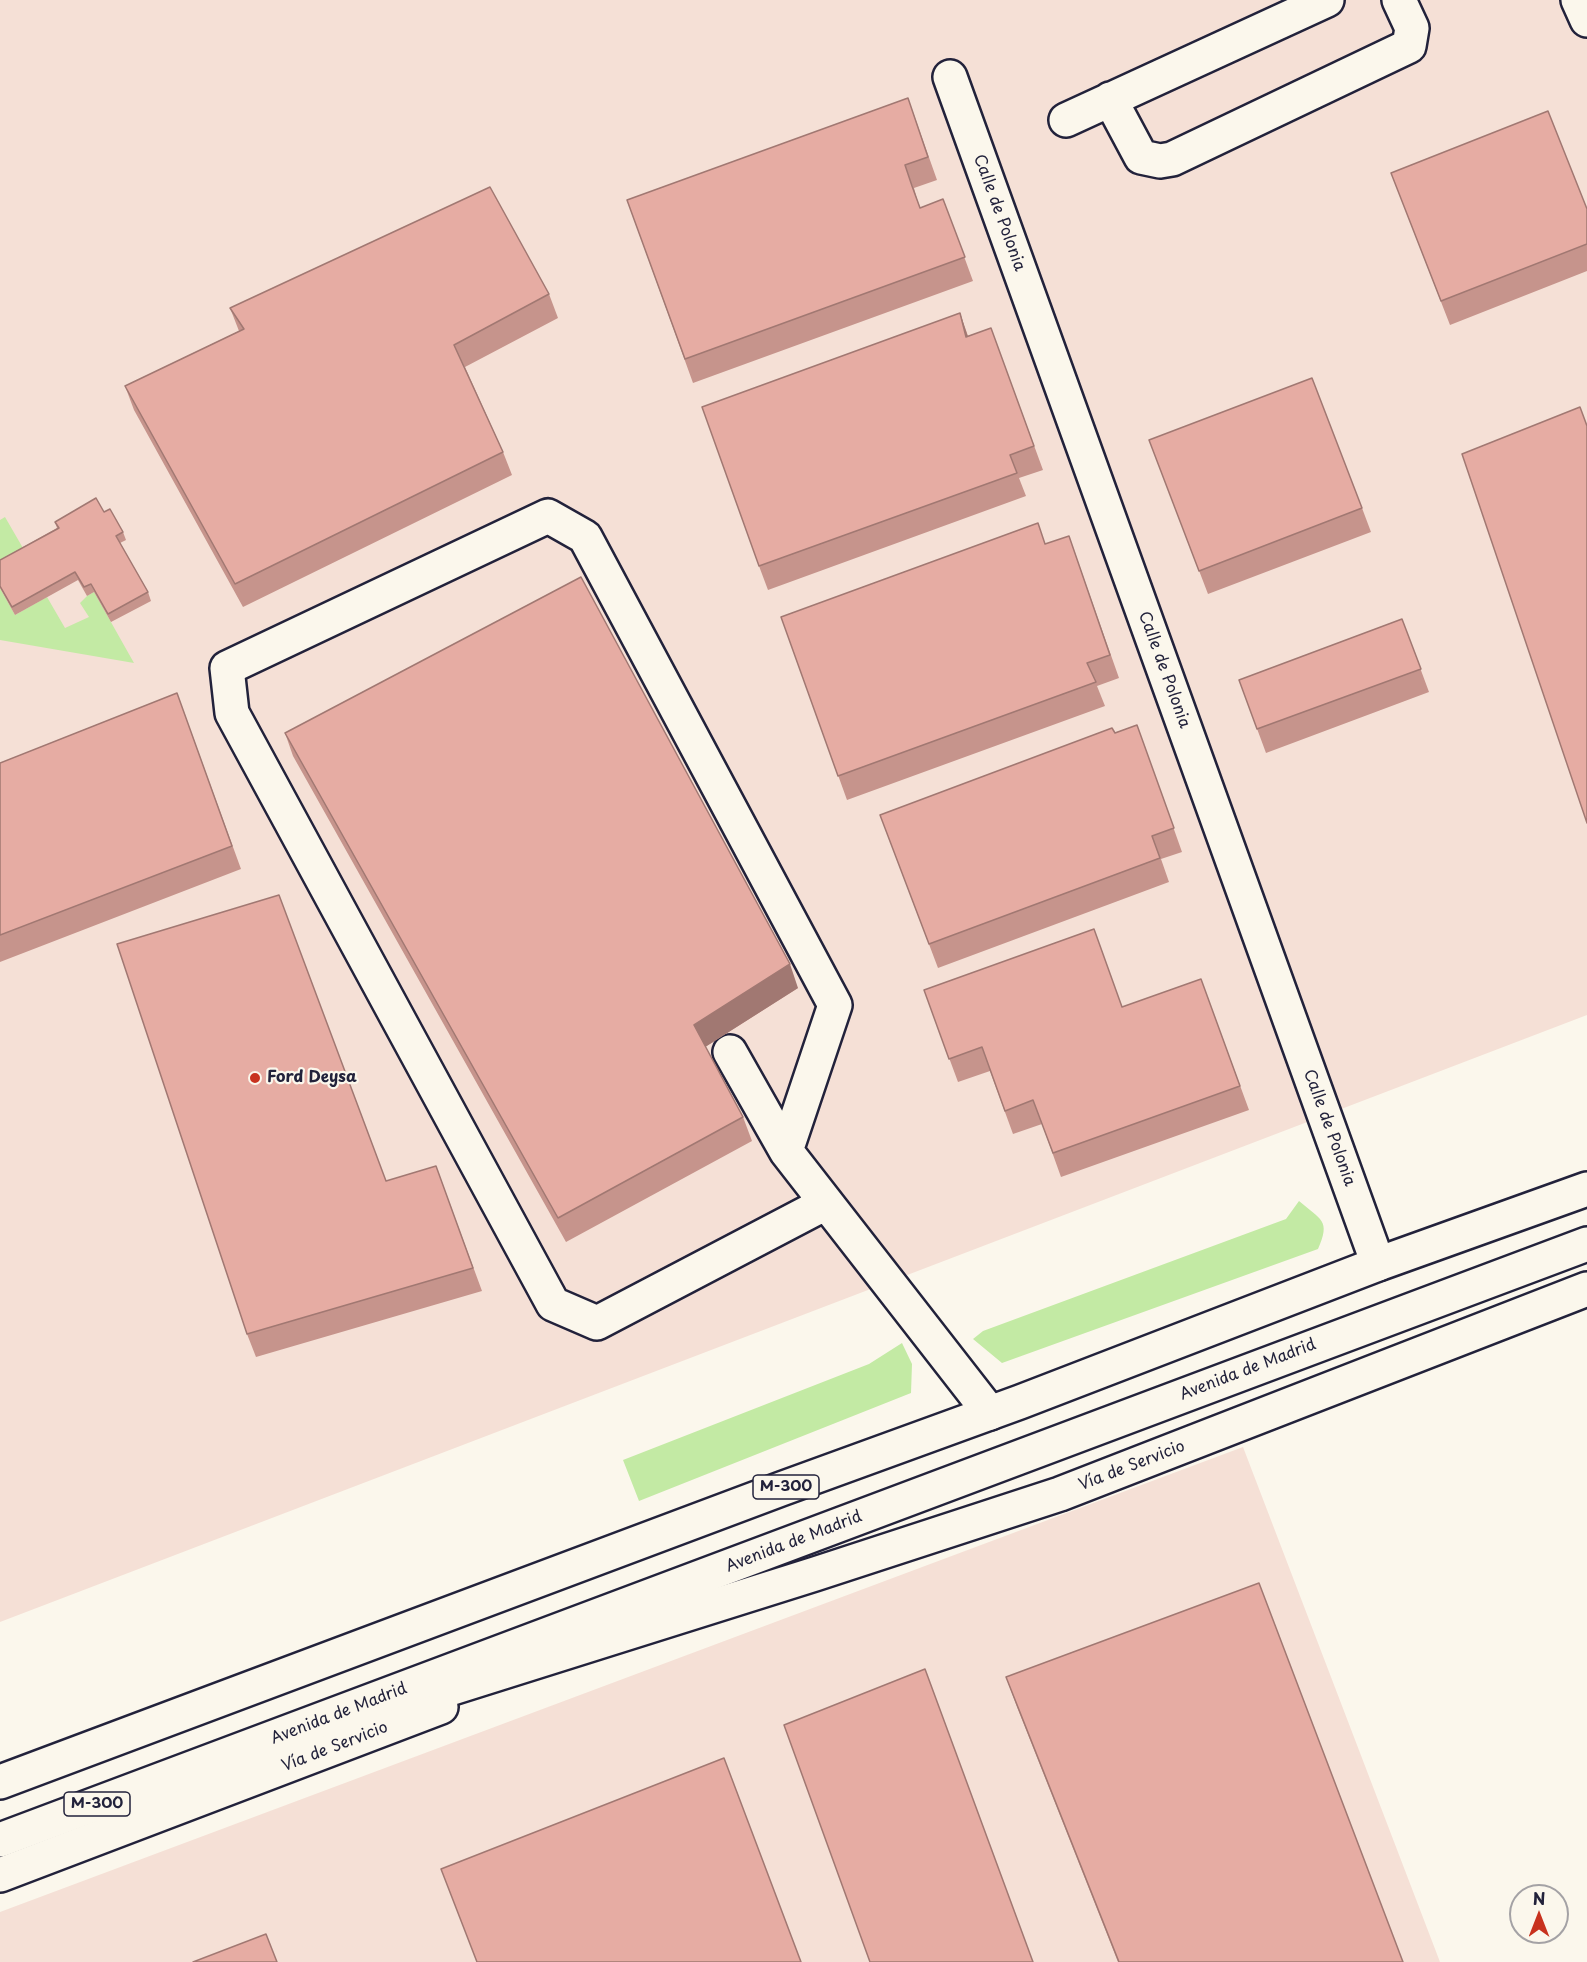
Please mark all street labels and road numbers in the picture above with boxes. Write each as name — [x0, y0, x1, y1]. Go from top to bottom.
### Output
street label: Calle de Polonia — [969, 152, 1029, 274]
street label: Calle de Polonia — [1134, 609, 1194, 731]
street label: Calle de Polonia — [1299, 1067, 1359, 1189]
street label: Avenida de Madrid — [1177, 1335, 1319, 1405]
street label: Vía de Servicio — [1076, 1437, 1188, 1495]
road number: M-300 — [753, 1475, 819, 1499]
street label: Avenida de Madrid — [723, 1507, 865, 1577]
street label: Avenida de Madrid — [268, 1679, 410, 1749]
street label: Vía de Servicio — [279, 1718, 391, 1776]
road number: M-300 — [64, 1792, 130, 1816]

